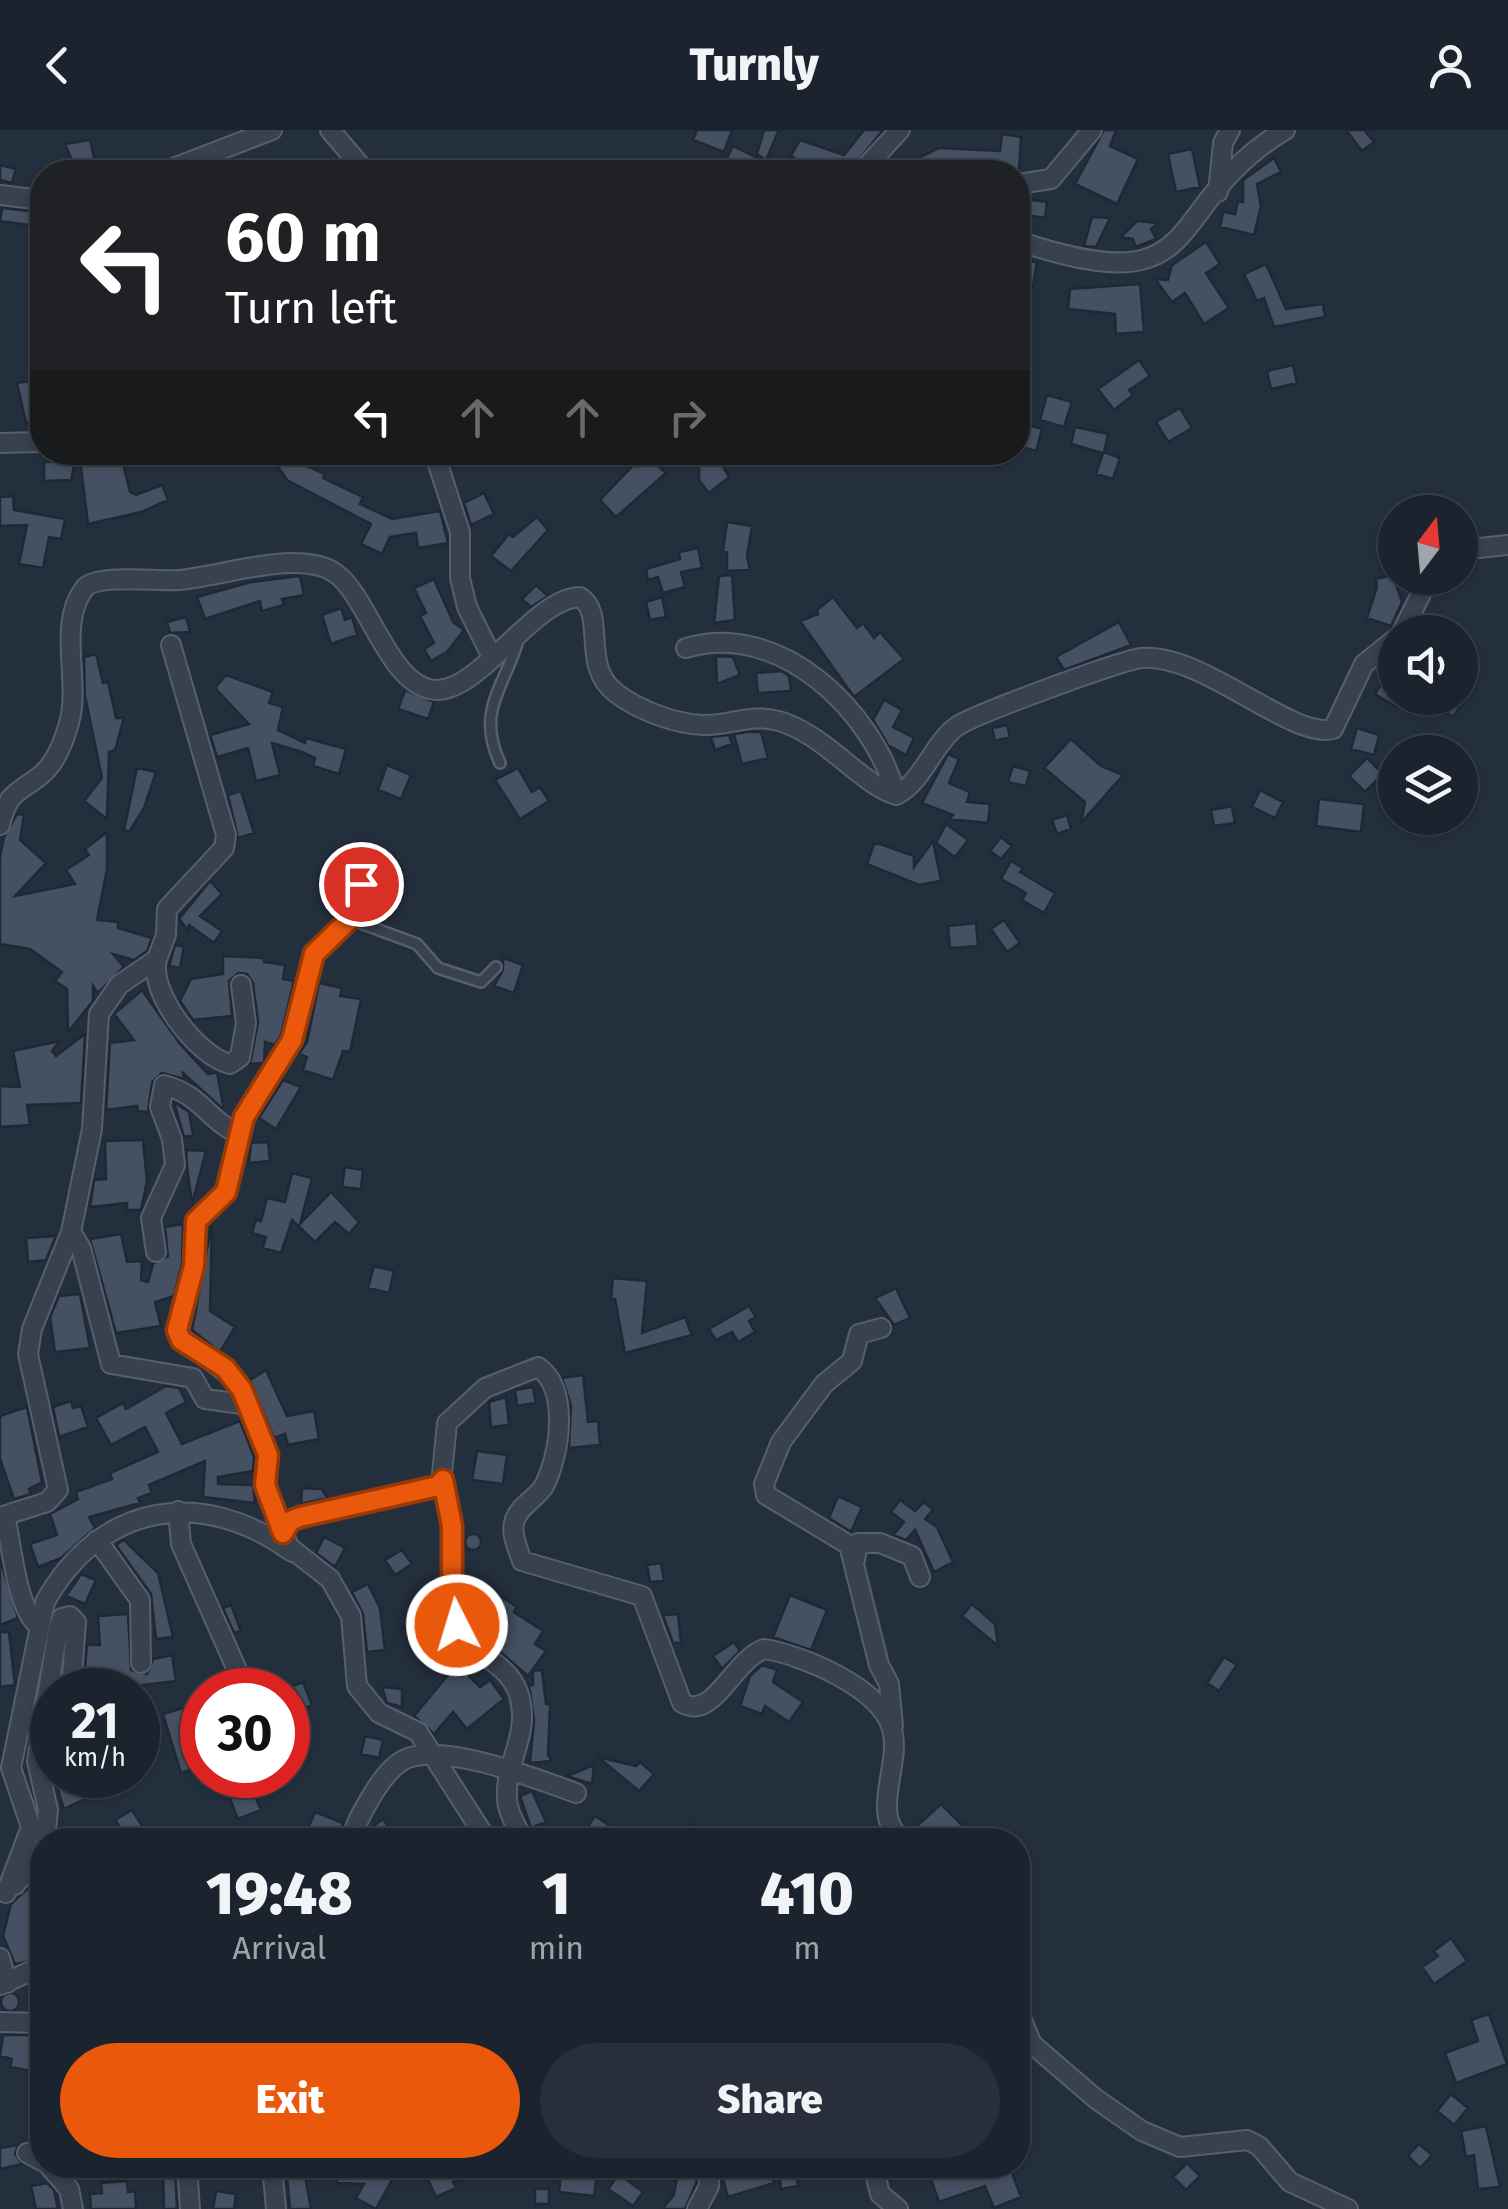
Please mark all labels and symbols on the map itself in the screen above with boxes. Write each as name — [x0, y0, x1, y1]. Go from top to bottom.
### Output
north arrow — [1378, 495, 1478, 595]
pin — [319, 842, 404, 927]
position arrow — [405, 1573, 509, 1677]
speed limit sign: 30 — [180, 1668, 310, 1798]

